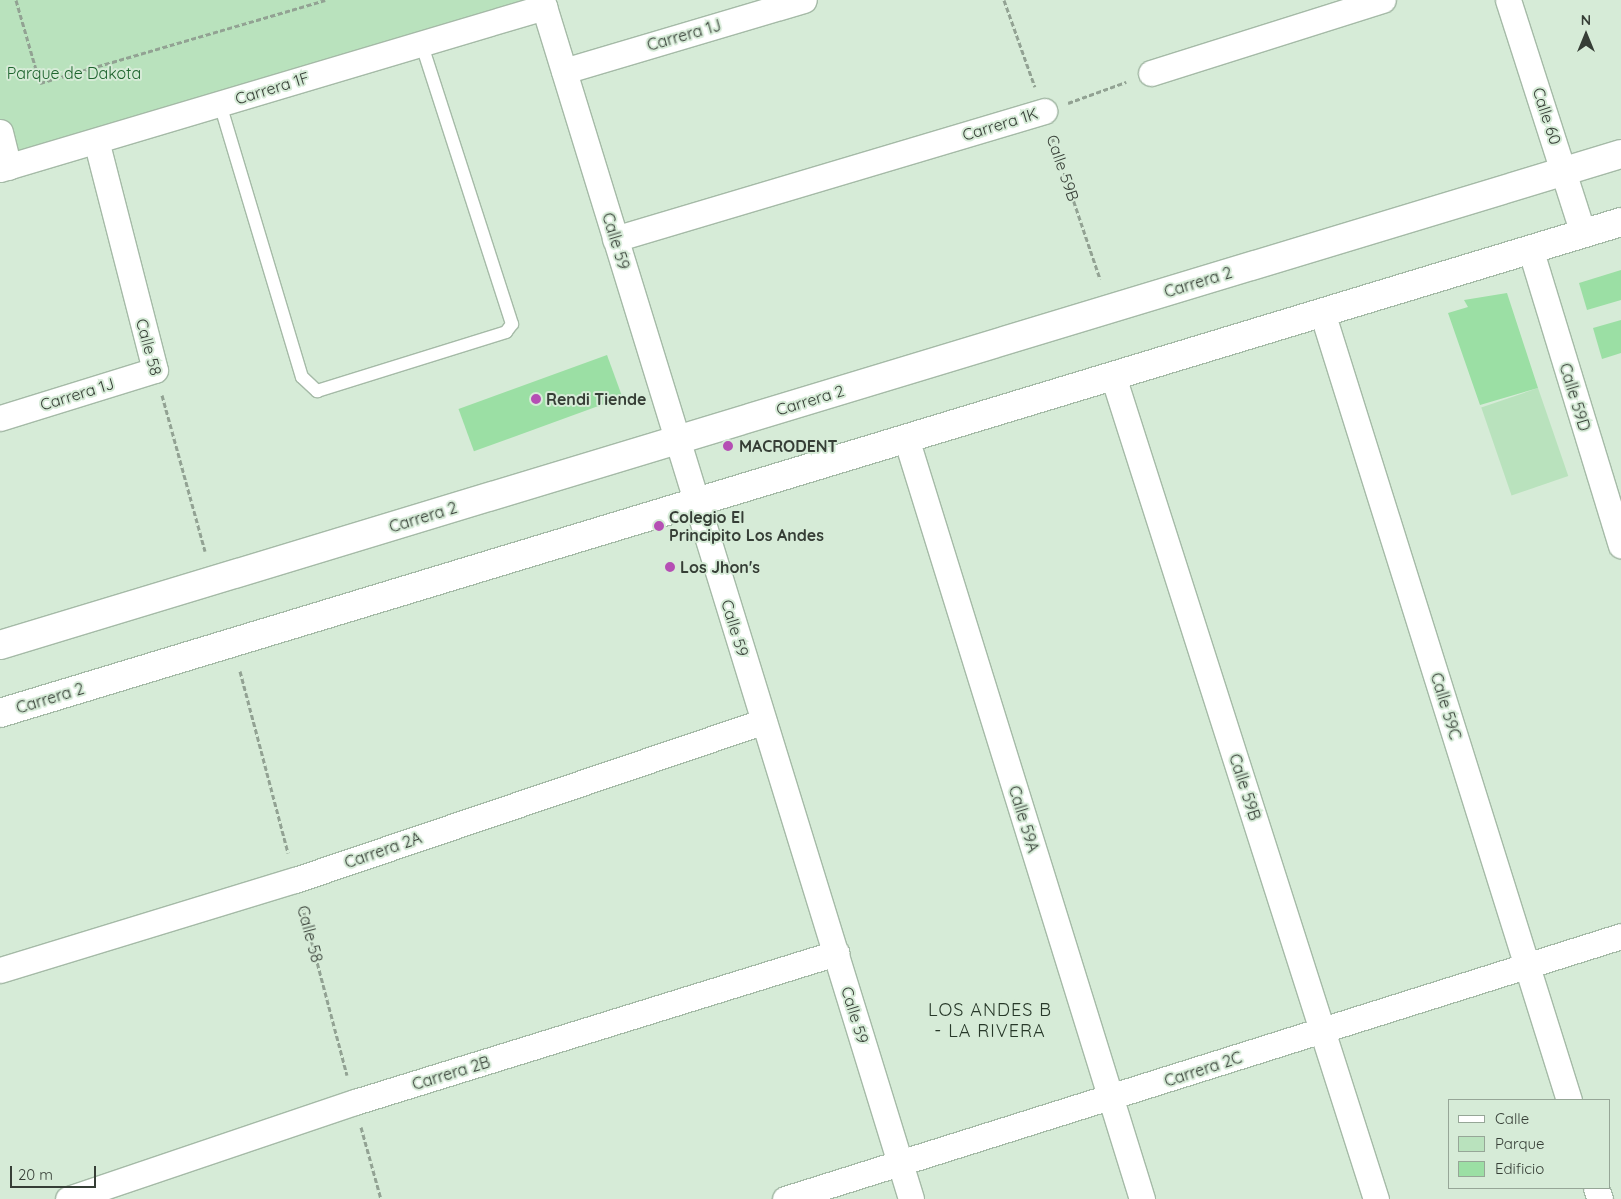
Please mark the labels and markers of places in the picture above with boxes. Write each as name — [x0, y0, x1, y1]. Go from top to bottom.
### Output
place label: Rendi Tiende — [546, 389, 646, 409]
marker: Rendi Tiende — [530, 393, 542, 405]
place label: MACRODENT — [739, 436, 838, 456]
marker: MACRODENT — [721, 439, 735, 453]
place label: Colegio El Principito Los Andes — [669, 507, 824, 545]
marker: Colegio El Principito Los Andes — [653, 520, 665, 532]
place label: Los Jhon's — [680, 557, 760, 577]
marker: Los Jhon's — [664, 561, 676, 573]

